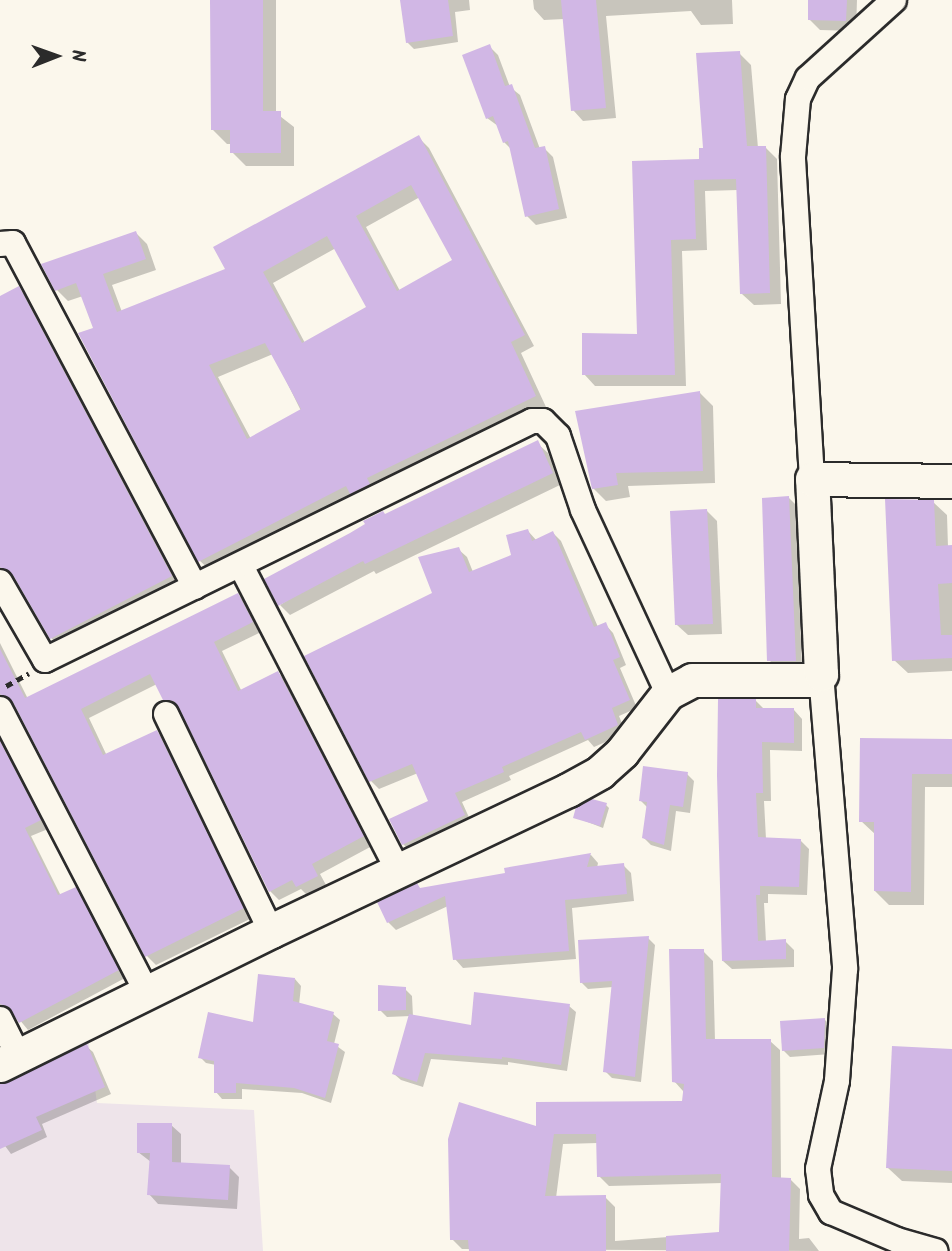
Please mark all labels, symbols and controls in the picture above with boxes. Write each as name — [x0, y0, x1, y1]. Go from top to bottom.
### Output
north arrow — [21, 21, 91, 91]
text: N — [62, 49, 92, 62]

